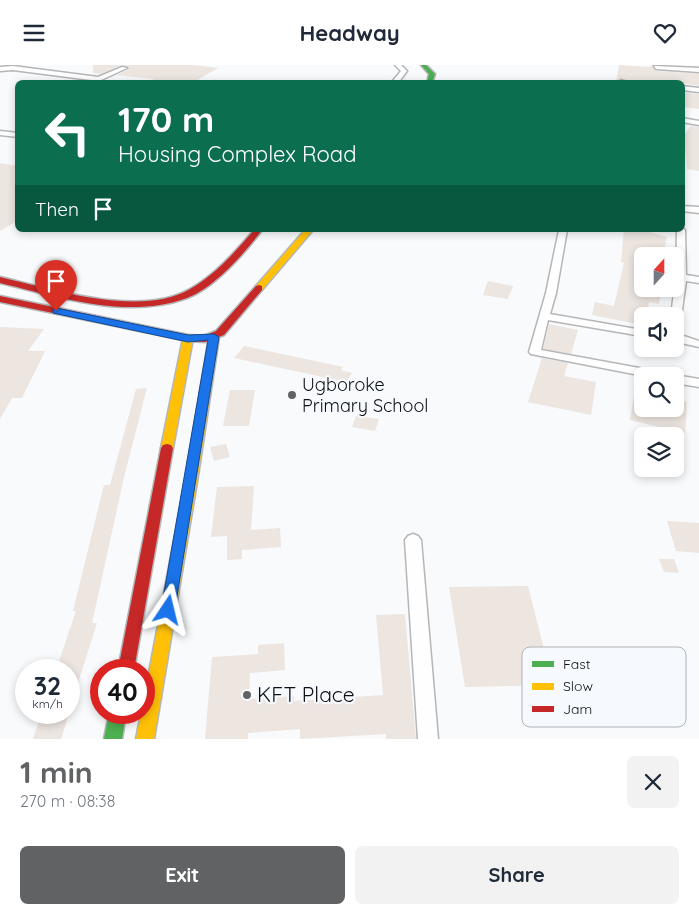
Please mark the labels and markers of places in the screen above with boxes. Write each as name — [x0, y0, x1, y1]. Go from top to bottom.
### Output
pin — [35, 260, 77, 311]
place label: Ugboroke Primary School — [302, 373, 428, 417]
marker: Ugboroke Primary School — [286, 389, 298, 401]
place label: KFT Place — [257, 681, 355, 707]
marker: KFT Place — [241, 689, 253, 701]

